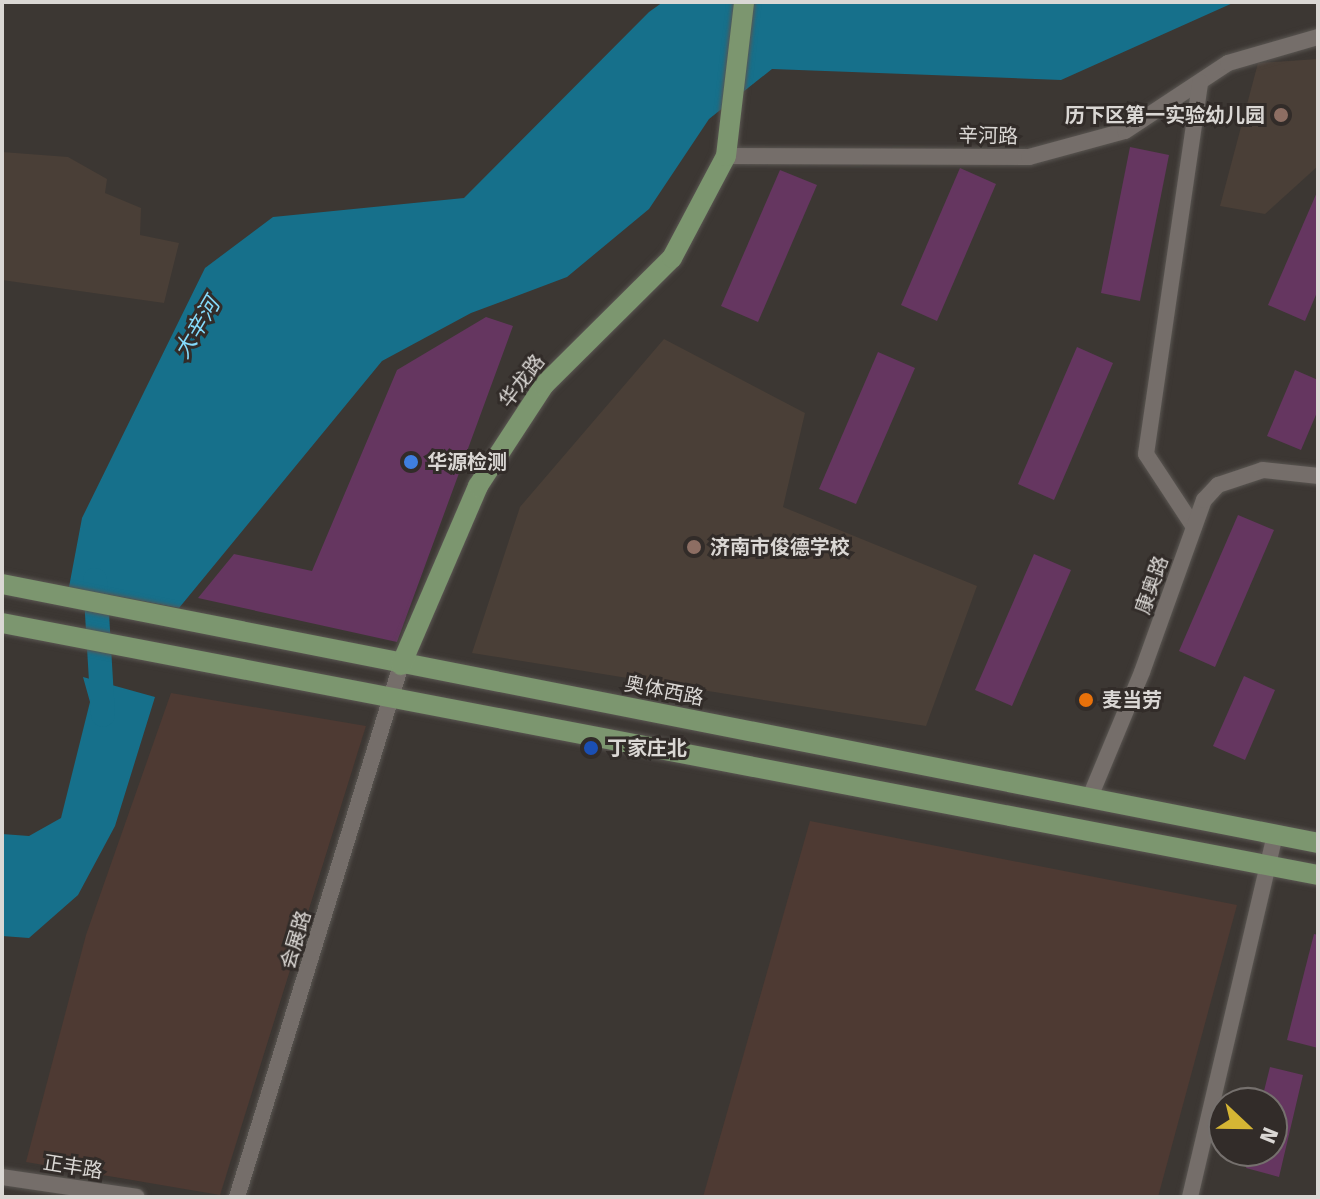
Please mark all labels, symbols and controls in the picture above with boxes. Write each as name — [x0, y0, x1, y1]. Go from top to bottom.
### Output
place label: 历下区第一实验幼儿园 — [1065, 103, 1265, 127]
marker: 历下区第一实验幼儿园 — [1272, 106, 1290, 124]
street label: 辛河路 — [958, 123, 1018, 149]
water label: 大辛河 — [169, 293, 225, 363]
street label: 华龙路 — [494, 350, 550, 412]
place label: 华源检测 — [427, 450, 507, 474]
marker: 华源检测 — [402, 453, 420, 471]
place label: 济南市俊德学校 — [710, 535, 850, 559]
marker: 济南市俊德学校 — [685, 538, 703, 556]
street label: 康奥路 — [1130, 553, 1174, 617]
street label: 奥体西路 — [622, 672, 706, 710]
place label: 麦当劳 — [1102, 688, 1162, 712]
marker: 麦当劳 — [1077, 691, 1095, 709]
place label: 丁家庄北 — [607, 736, 687, 760]
marker: 丁家庄北 — [582, 739, 600, 757]
street label: 会展路 — [276, 908, 316, 972]
north arrow — [1208, 1087, 1288, 1167]
text: N — [1254, 1124, 1284, 1147]
street label: 正丰路 — [41, 1150, 105, 1184]

